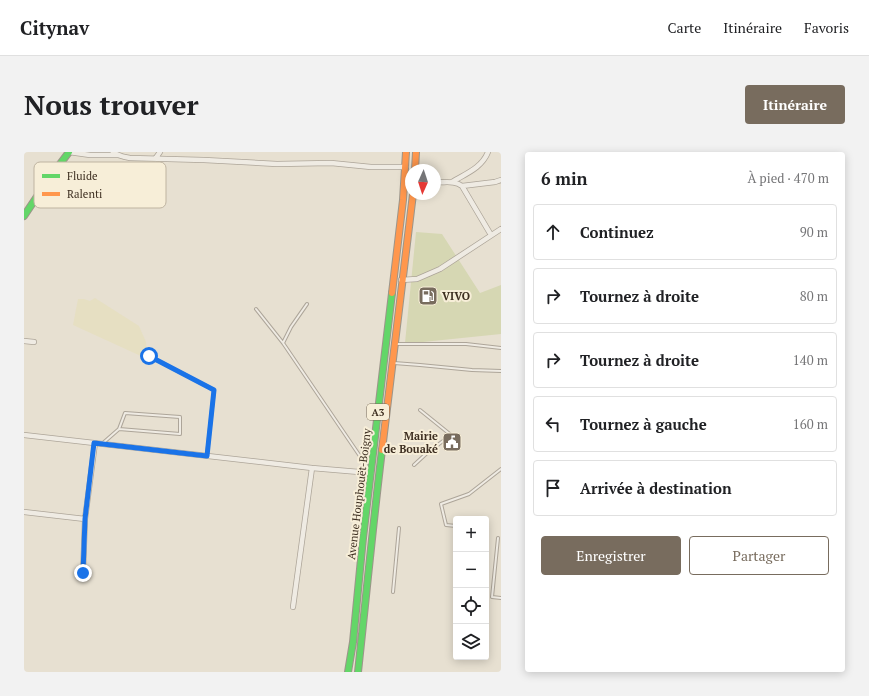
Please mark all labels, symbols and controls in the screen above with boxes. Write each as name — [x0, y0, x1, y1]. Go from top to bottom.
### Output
text: Citynav — [20, 15, 89, 40]
text: Carte — [668, 18, 701, 37]
text: Itinéraire — [723, 18, 782, 37]
text: Favoris — [804, 18, 849, 37]
button: Itinéraire — [745, 85, 845, 124]
text: Nous trouver — [24, 86, 199, 123]
legend — [34, 162, 166, 208]
north arrow — [405, 164, 441, 200]
text: 6 min — [541, 167, 588, 190]
text: Fluide — [67, 169, 98, 183]
text: À pied · 470 m — [748, 169, 829, 187]
text: Ralenti — [67, 187, 102, 201]
icon: ahead — [542, 221, 564, 243]
text: Continuez — [580, 222, 654, 242]
text: 90 m — [800, 223, 828, 241]
fuel station icon: VIVO — [417, 285, 439, 307]
icon: right — [542, 285, 564, 307]
text: Tournez à droite — [580, 286, 699, 306]
text: 80 m — [800, 287, 828, 305]
place label: VIVO — [442, 289, 470, 303]
route start — [140, 347, 158, 365]
icon: right — [542, 349, 564, 371]
text: Tournez à droite — [580, 350, 699, 370]
text: 140 m — [793, 351, 828, 369]
road number: A3 — [367, 404, 389, 420]
icon: left — [542, 413, 564, 435]
text: Tournez à gauche — [580, 414, 707, 434]
text: 160 m — [793, 415, 828, 433]
street label: Avenue Houphouët-Boigny — [344, 427, 374, 560]
place label: Mairie de Bouaké — [384, 429, 438, 456]
public building icon: Mairie de Bouaké — [441, 431, 463, 453]
icon: arrive — [542, 477, 564, 499]
text: Arrivée à destination — [580, 478, 732, 498]
map controls — [453, 516, 489, 660]
button: + — [453, 516, 489, 552]
button: Enregistrer — [541, 536, 681, 575]
button: Partager — [689, 536, 829, 575]
button: − — [453, 552, 489, 588]
route end — [74, 564, 92, 582]
button: locate — [453, 588, 489, 624]
button: layers — [453, 624, 489, 660]

